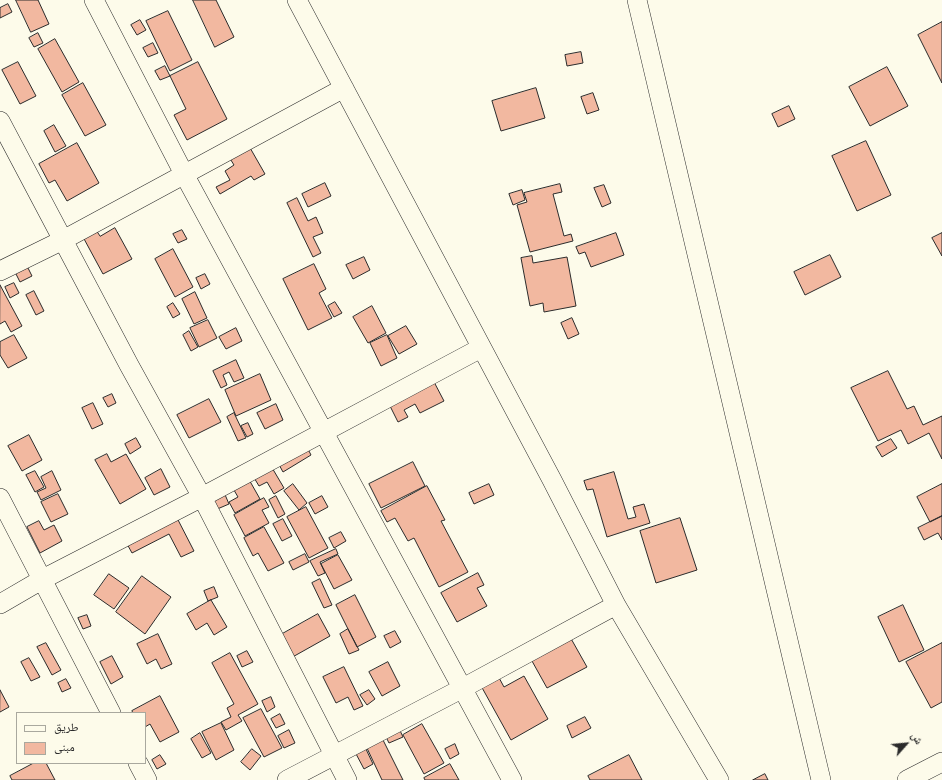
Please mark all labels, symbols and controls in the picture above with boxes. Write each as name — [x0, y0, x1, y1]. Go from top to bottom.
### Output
legend — [16, 712, 146, 764]
text: طريق — [54, 719, 79, 736]
north arrow — [886, 724, 926, 764]
text: ش — [908, 730, 926, 747]
text: مبنى — [54, 739, 75, 756]

